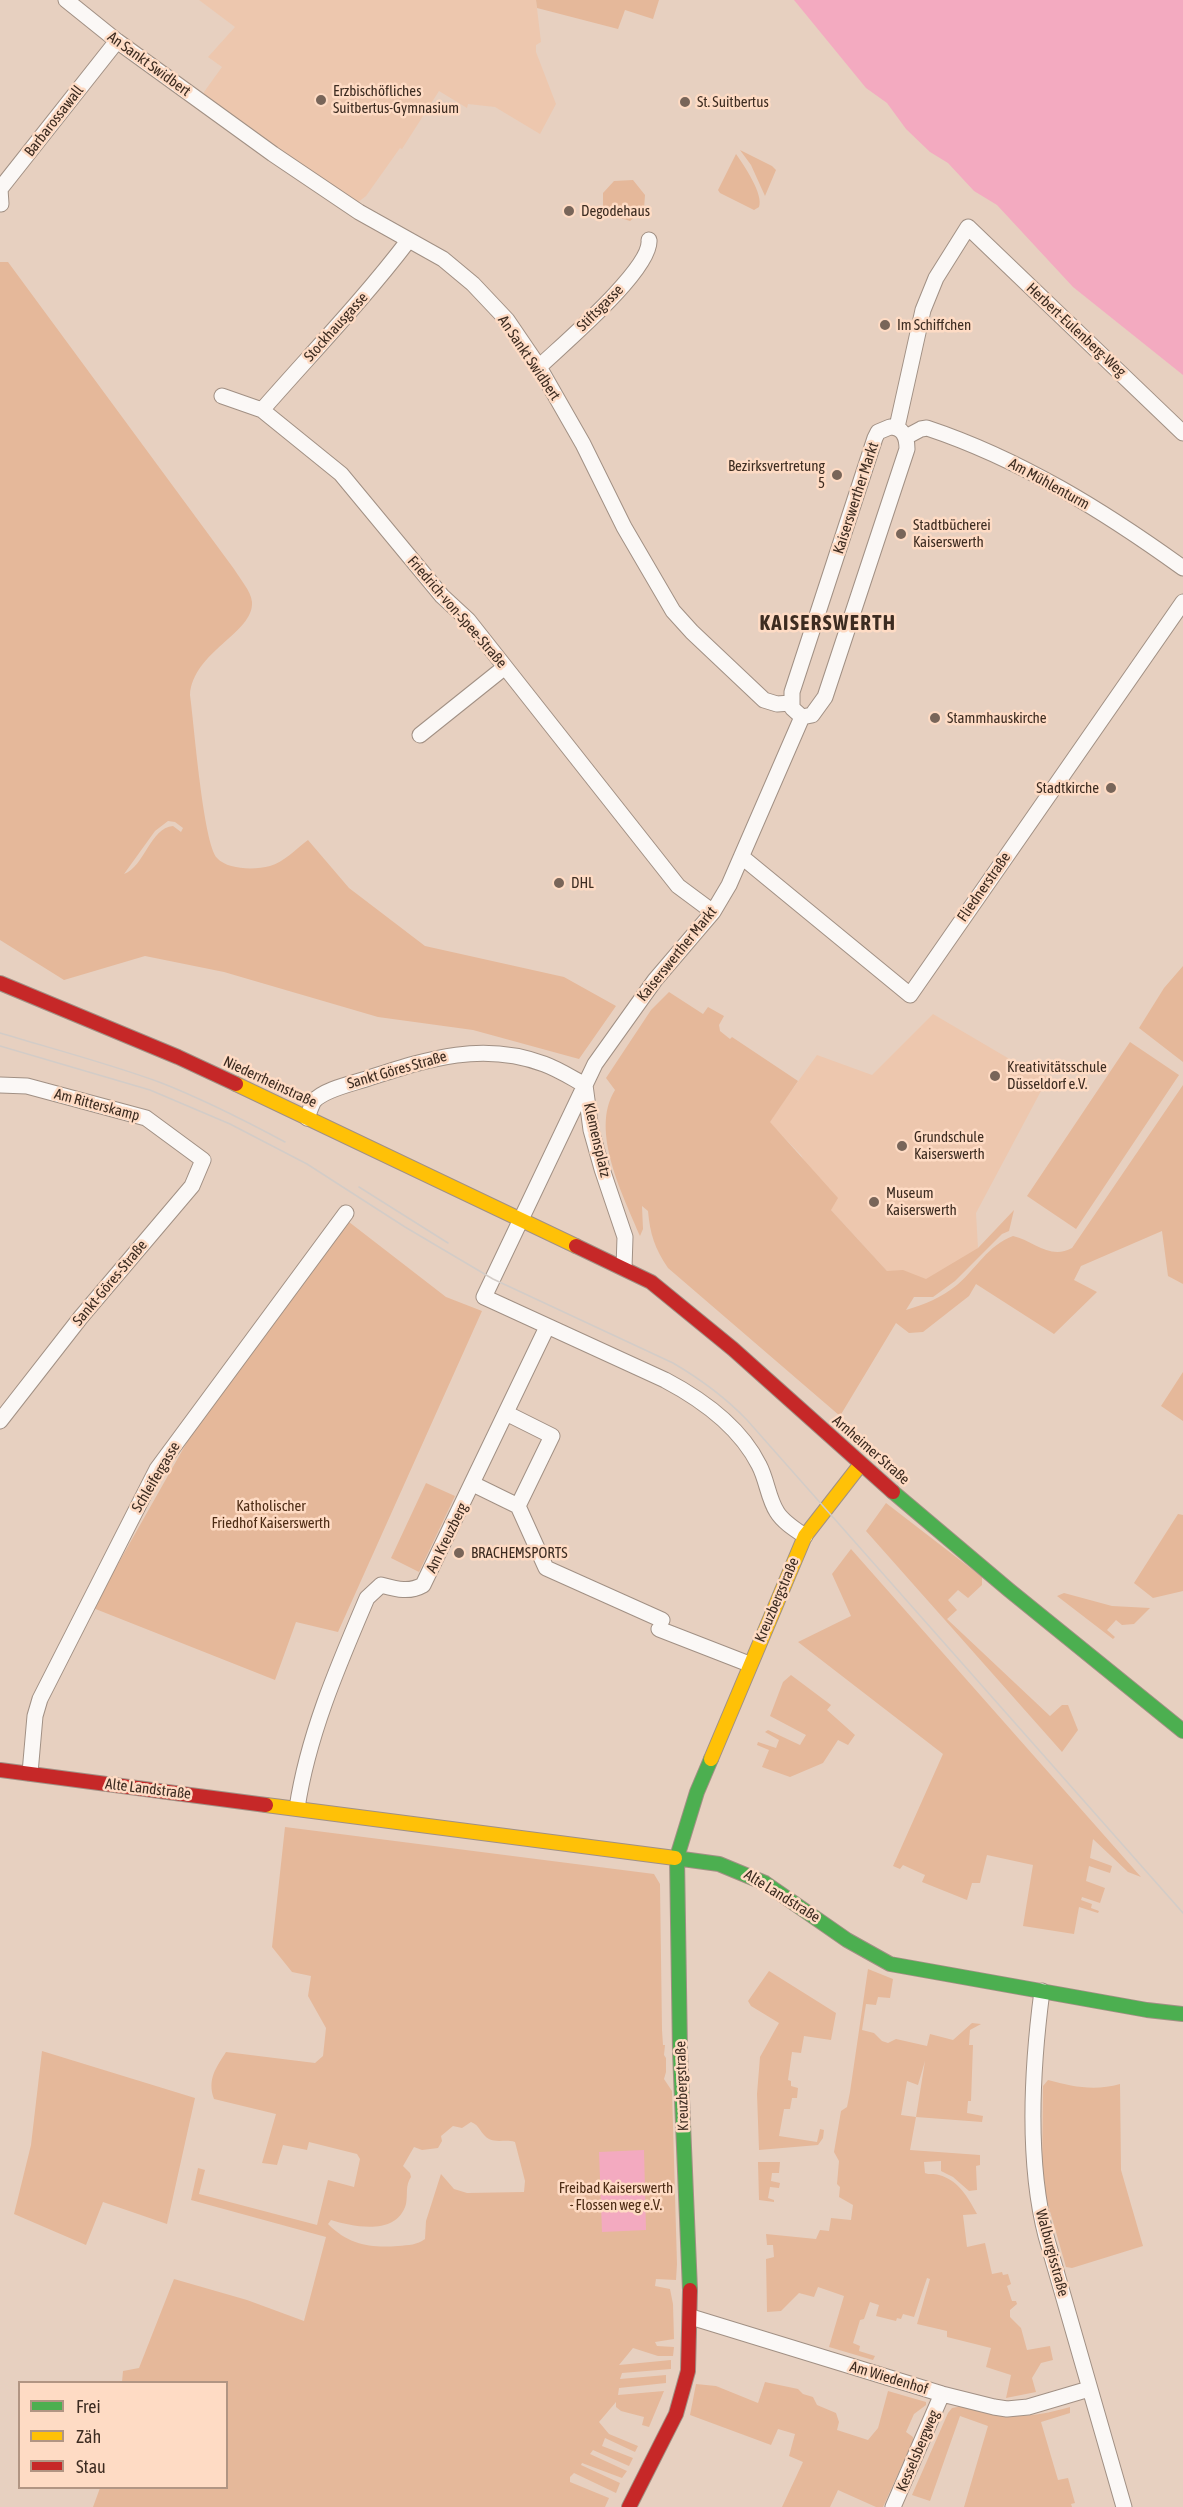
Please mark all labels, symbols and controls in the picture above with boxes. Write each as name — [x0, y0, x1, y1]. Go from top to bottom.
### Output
street label: An Sankt Swidbert — [104, 28, 194, 100]
street label: Barbarossawall — [21, 82, 87, 160]
place label: Erzbischöfliches Suitbertus-Gymnasium — [333, 82, 459, 117]
marker: Erzbischöfliches Suitbertus-Gymnasium — [314, 93, 328, 107]
place label: St. Suitbertus — [697, 93, 769, 111]
marker: St. Suitbertus — [678, 95, 692, 109]
place label: Degodehaus — [581, 202, 650, 220]
marker: Degodehaus — [562, 204, 576, 218]
street label: Herbert-Eulenberg-Weg — [1022, 279, 1130, 381]
street label: Stiftsgasse — [573, 281, 627, 335]
street label: Stockhausgasse — [300, 289, 372, 365]
street label: An Sankt Swidbert — [494, 312, 564, 404]
place label: Im Schiffchen — [897, 316, 971, 334]
marker: Im Schiffchen — [878, 318, 892, 332]
street label: Kaiserswerther Markt — [829, 440, 883, 556]
street label: Am Mühlenturm — [1006, 454, 1092, 514]
place label: Bezirksvertretung 5 — [728, 457, 825, 492]
marker: Bezirksvertretung 5 — [830, 468, 844, 482]
place label: Stadtbücherei Kaiserswerth — [913, 516, 991, 551]
marker: Stadtbücherei Kaiserswerth — [894, 527, 908, 541]
street label: Friedrich-von-Spee-Straße — [404, 552, 510, 672]
district label: KAISERSWERTH — [759, 610, 897, 636]
place label: Stammhauskirche — [947, 709, 1047, 727]
marker: Stammhauskirche — [928, 711, 942, 725]
place label: Stadtkirche — [1036, 779, 1099, 797]
marker: Stadtkirche — [1104, 781, 1118, 795]
street label: Fliednerstraße — [954, 849, 1014, 925]
place label: DHL — [571, 874, 594, 892]
marker: DHL — [552, 876, 566, 890]
street label: Kaiserswerther Markt — [633, 903, 721, 1005]
street label: Sankt Göres Straße — [345, 1047, 449, 1093]
street label: Niederrheinstraße — [220, 1052, 320, 1112]
place label: Kreativitätsschule Düsseldorf e.V. — [1007, 1058, 1107, 1093]
marker: Kreativitätsschule Düsseldorf e.V. — [988, 1069, 1002, 1083]
street label: Am Ritterskamp — [52, 1085, 142, 1125]
street label: Klemensplatz — [580, 1101, 614, 1179]
place label: Grundschule Kaiserswerth — [914, 1128, 985, 1163]
marker: Grundschule Kaiserswerth — [895, 1139, 909, 1153]
place label: Museum Kaiserswerth — [886, 1184, 957, 1219]
marker: Museum Kaiserswerth — [867, 1195, 881, 1209]
street label: Sankt-Göres-Straße — [69, 1237, 151, 1329]
street label: Arnheimer Straße — [829, 1412, 913, 1488]
street label: Schleifergasse — [128, 1439, 184, 1515]
park label: Katholischer Friedhof Kaiserswerth — [212, 1497, 330, 1532]
street label: Am Kreuzberg — [422, 1500, 472, 1576]
place label: BRACHEMSPORTS — [471, 1544, 568, 1562]
marker: BRACHEMSPORTS — [452, 1546, 466, 1560]
street label: Kreuzbergstraße — [751, 1555, 803, 1645]
street label: Alte Landstraße — [104, 1775, 192, 1803]
street label: Alte Landstraße — [741, 1866, 823, 1926]
street label: Kreuzbergstraße — [671, 2041, 693, 2131]
park label: Freibad Kaiserswerth - Flossen weg e.V. — [559, 2179, 673, 2214]
street label: Walburgisstraße — [1032, 2207, 1072, 2299]
street label: Am Wiedenhof — [848, 2358, 930, 2398]
legend — [18, 2381, 228, 2489]
text: Frei — [76, 2396, 101, 2417]
street label: Kesselsbergweg — [893, 2407, 943, 2495]
text: Zäh — [76, 2426, 101, 2447]
text: Stau — [76, 2456, 106, 2477]

